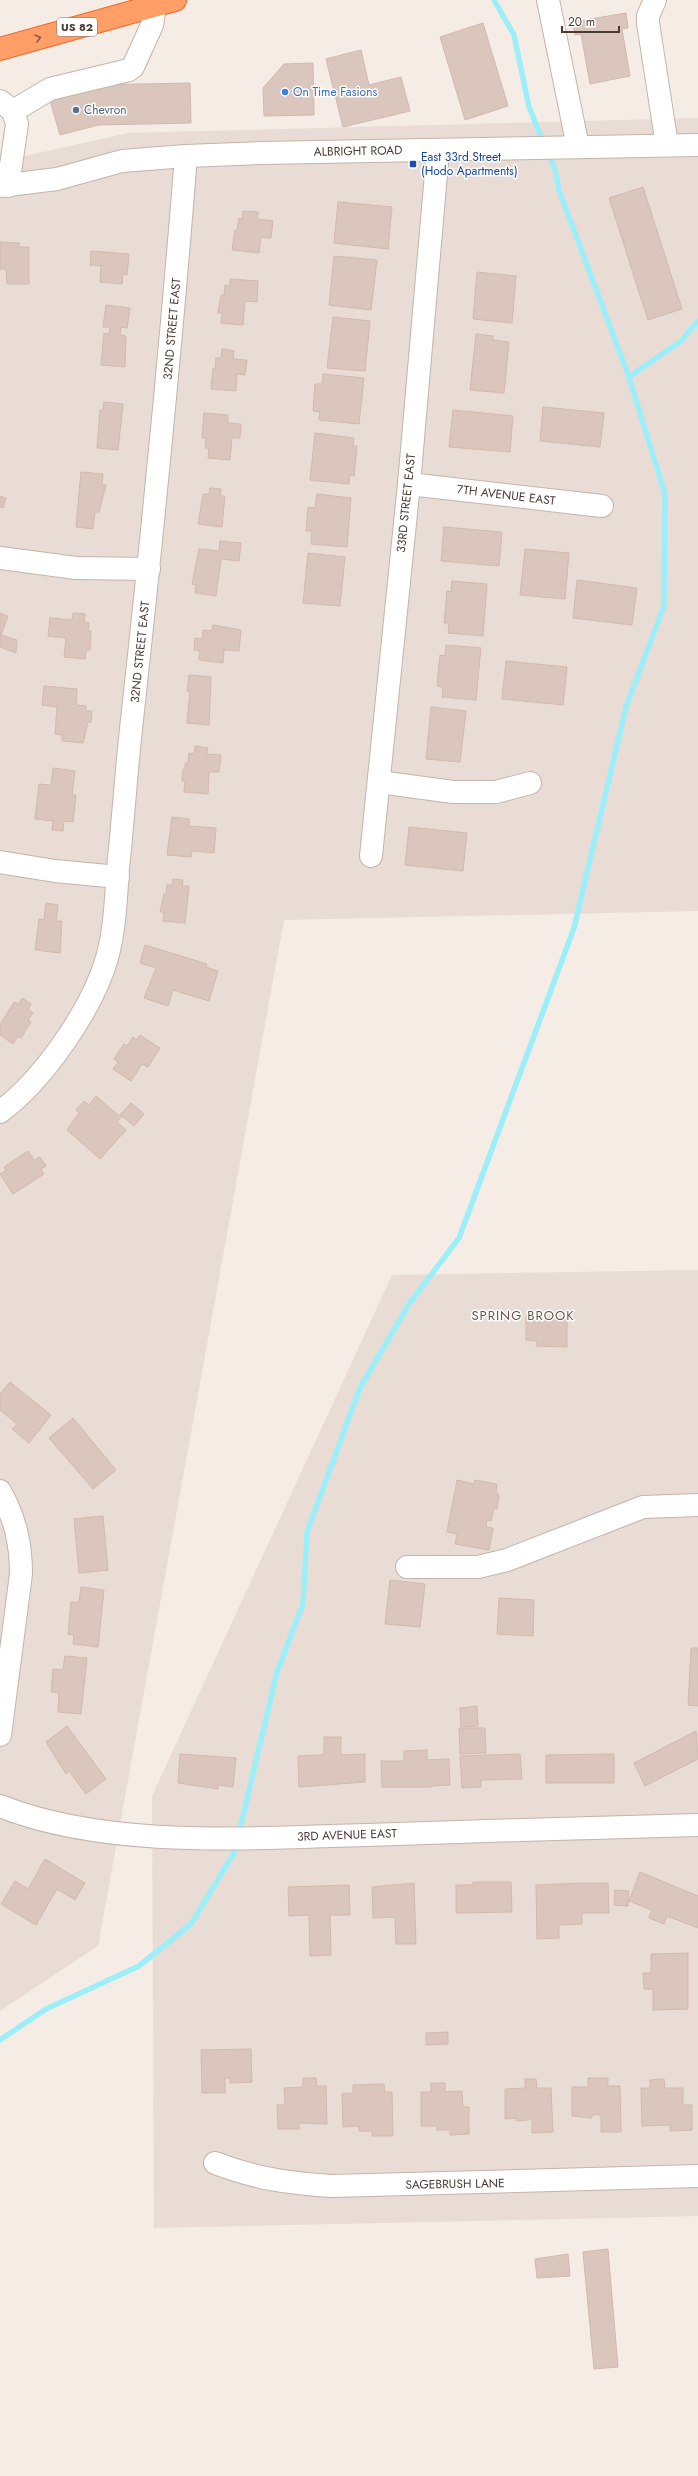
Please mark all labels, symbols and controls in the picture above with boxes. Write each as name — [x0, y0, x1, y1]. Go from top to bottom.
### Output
scale bar — [562, 8, 619, 34]
text: 20 m — [568, 13, 595, 31]
road number: US 82 — [57, 18, 97, 36]
one-way arrow — [34, 34, 41, 43]
place label: On Time Fasions — [293, 83, 377, 101]
marker: On Time Fasions — [280, 87, 290, 97]
place label: Chevron — [84, 101, 127, 119]
marker: Chevron — [71, 105, 81, 115]
street label: ALBRIGHT ROAD — [314, 141, 402, 161]
place label: East 33rd Street (Hodo Apartments) — [421, 148, 518, 180]
marker: East 33rd Street (Hodo Apartments) — [408, 159, 418, 169]
street label: 32ND STREET EAST — [159, 277, 185, 381]
street label: 33RD STREET EAST — [392, 452, 420, 553]
street label: 7TH AVENUE EAST — [456, 480, 557, 510]
street label: 32ND STREET EAST — [126, 600, 154, 704]
district label: SPRING BROOK — [471, 1306, 575, 1325]
street label: 3RD AVENUE EAST — [297, 1824, 398, 1846]
street label: SAGEBRUSH LANE — [405, 2174, 505, 2194]

